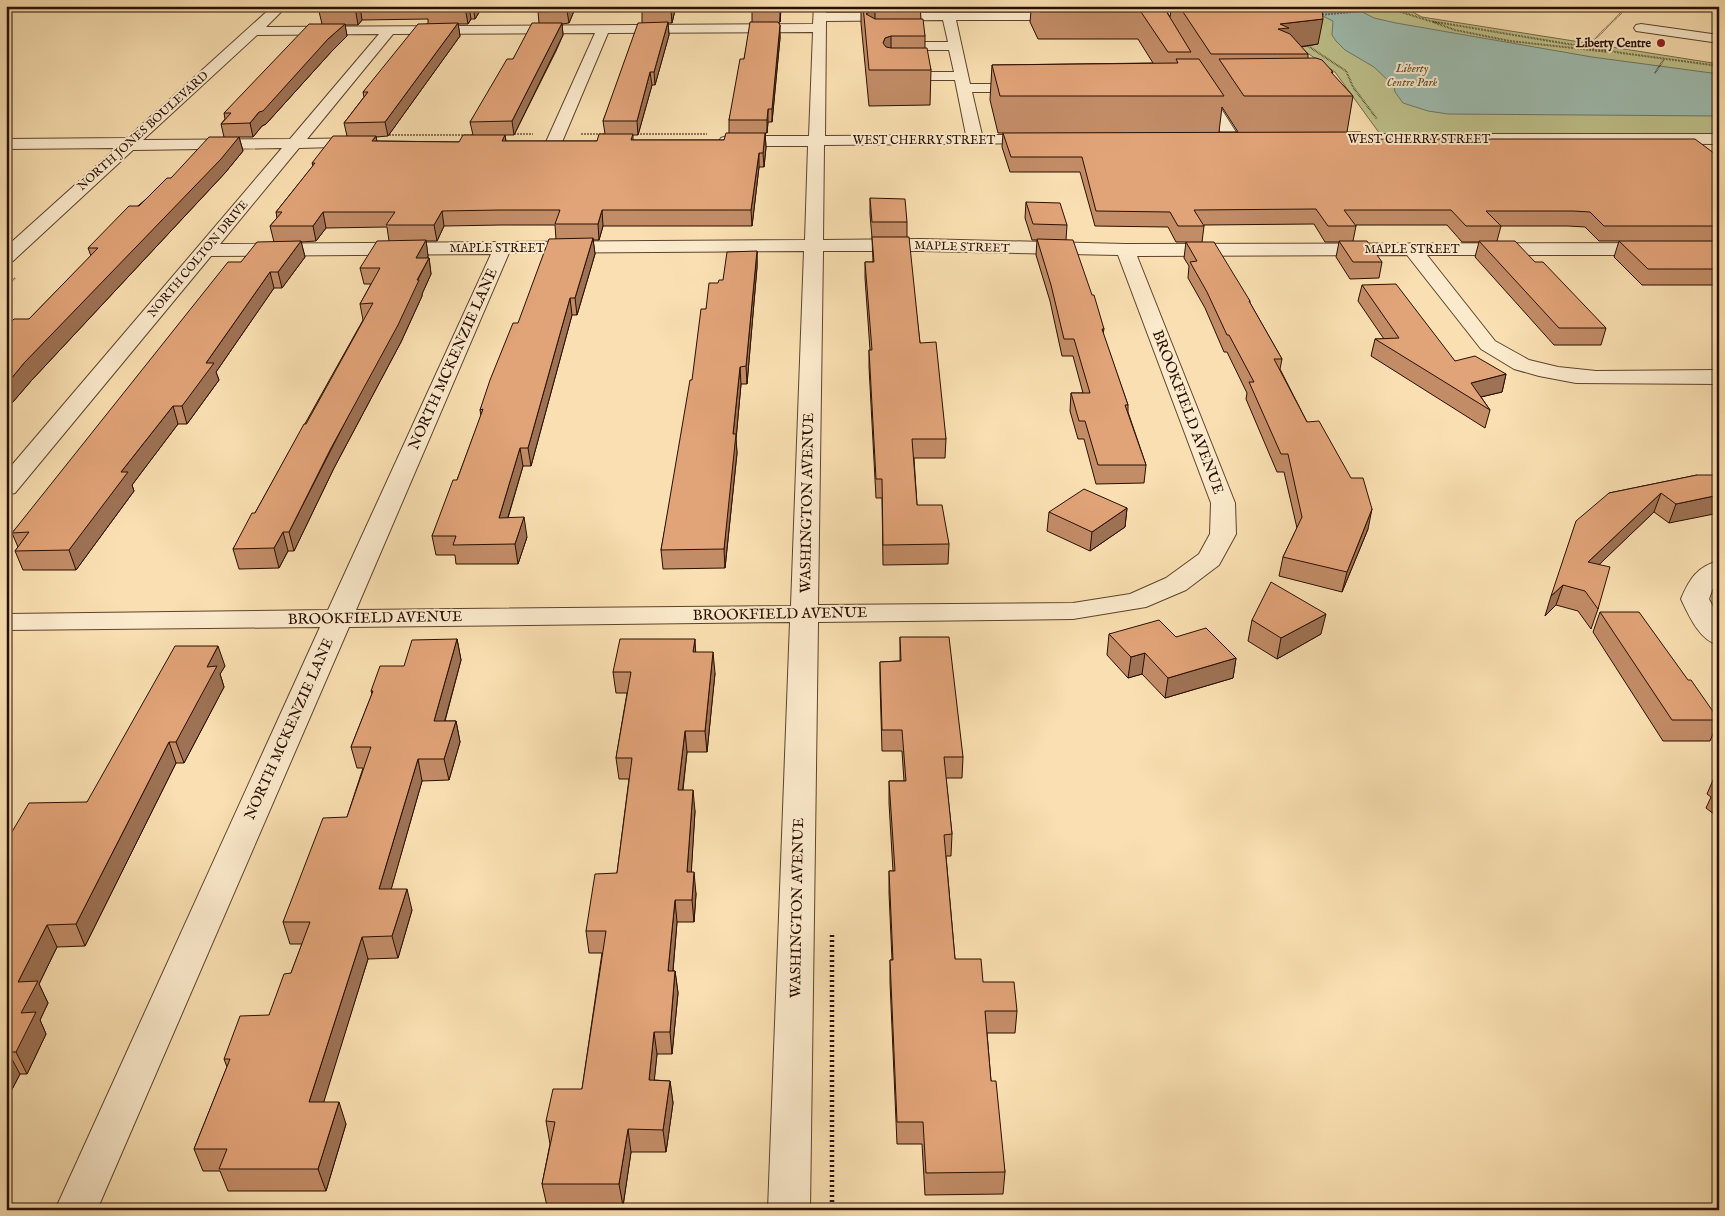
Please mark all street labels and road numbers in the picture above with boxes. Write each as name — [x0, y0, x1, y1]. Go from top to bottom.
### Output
street label: NORTH JONES BOULEVARD — [74, 68, 213, 195]
street label: WEST CHERRY STREET — [1348, 132, 1491, 147]
street label: WEST CHERRY STREET — [853, 133, 996, 148]
street label: NORTH COLTON DRIVE — [145, 197, 251, 321]
street label: MAPLE STREET — [914, 238, 1010, 256]
street label: MAPLE STREET — [449, 241, 545, 256]
street label: MAPLE STREET — [1364, 242, 1460, 257]
street label: NORTH MCKENZIE LANE — [404, 265, 502, 453]
street label: BROOKFIELD AVENUE — [1148, 327, 1228, 497]
street label: WASHINGTON AVENUE — [796, 413, 818, 593]
street label: BROOKFIELD AVENUE — [693, 603, 867, 625]
street label: BROOKFIELD AVENUE — [288, 607, 462, 629]
street label: NORTH MCKENZIE LANE — [240, 635, 338, 823]
street label: WASHINGTON AVENUE — [786, 818, 808, 998]

